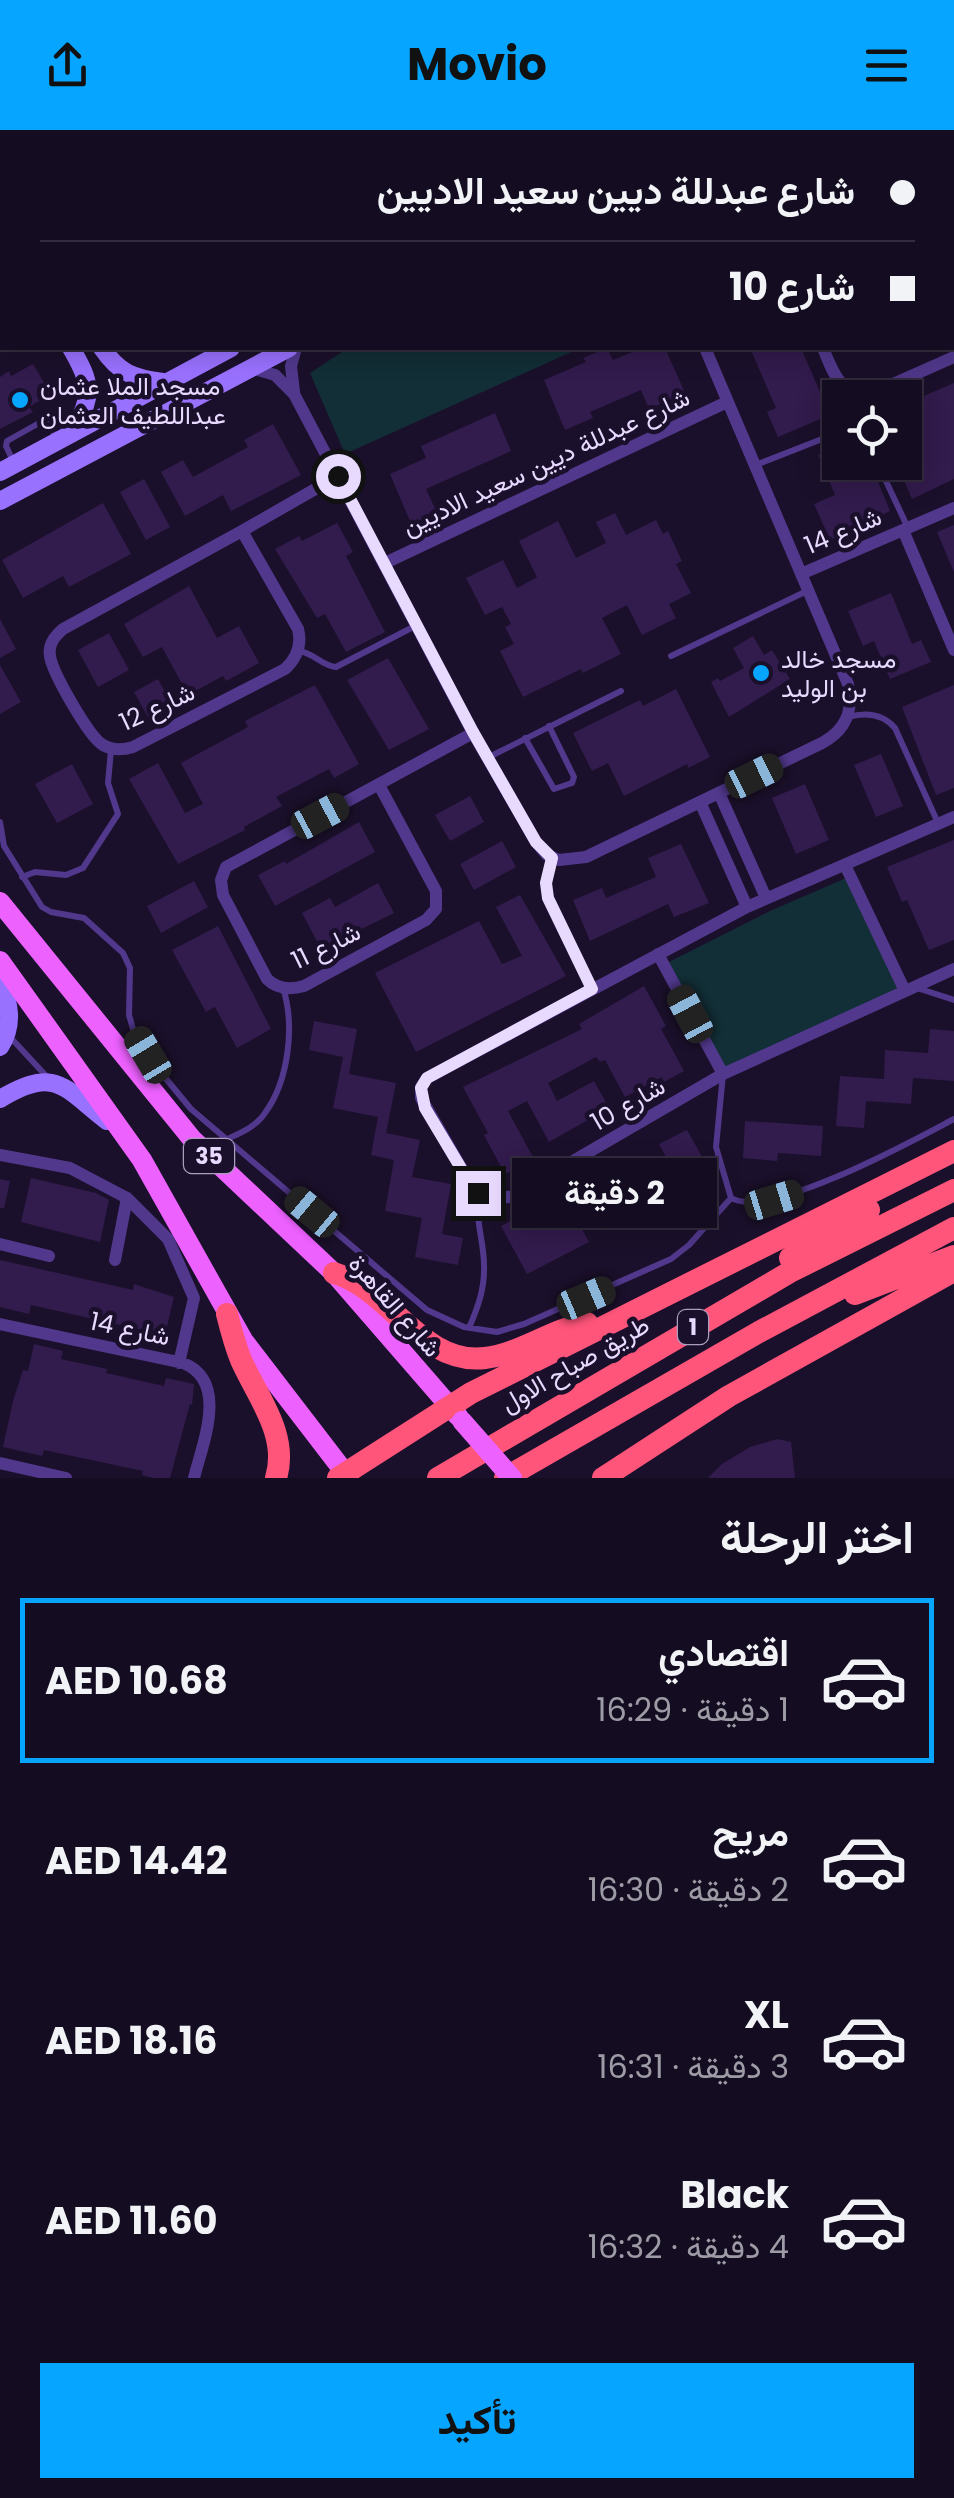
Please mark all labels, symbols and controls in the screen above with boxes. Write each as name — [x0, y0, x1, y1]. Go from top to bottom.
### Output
text: Movio — [407, 33, 547, 96]
icon: share — [40, 38, 95, 93]
icon: menu — [859, 38, 914, 93]
text: شارع عبدللة ديين سعيد الاديين — [377, 164, 855, 217]
text: شارع 10 — [729, 260, 855, 313]
place label: مسجد الملا عثمان عبداللطيف العثمان — [40, 369, 226, 433]
street label: شارع عبدللة ديين سعيد الاديين — [396, 380, 696, 544]
map controls — [822, 380, 922, 480]
button: locate — [822, 380, 922, 480]
marker: مسجد الملا عثمان عبداللطيف العثمان — [9, 389, 31, 411]
route start — [316, 454, 361, 499]
street label: شارع 14 — [799, 499, 887, 563]
place label: مسجد خالد بن الوليد — [781, 642, 896, 706]
marker: مسجد خالد بن الوليد — [750, 662, 772, 684]
street label: شارع 12 — [114, 674, 200, 740]
car — [720, 749, 788, 803]
car — [286, 789, 354, 843]
street label: شارع 11 — [286, 914, 366, 978]
car — [663, 980, 717, 1048]
car — [120, 1022, 176, 1088]
street label: شارع 10 — [584, 1069, 672, 1139]
road number: 35 — [184, 1139, 234, 1173]
callout: 2 دقيقة — [513, 1158, 718, 1228]
text: 2 دقيقة — [564, 1170, 665, 1215]
route end — [456, 1171, 501, 1216]
car — [741, 1177, 807, 1223]
car — [279, 1181, 345, 1243]
street label: شارع القاهرة — [341, 1247, 449, 1365]
car — [553, 1272, 619, 1324]
street label: شارع 14 — [87, 1303, 173, 1355]
street label: طريق صباح الاول — [494, 1307, 656, 1421]
road number: 1 — [678, 1310, 708, 1344]
text: اختر الرحلة — [720, 1506, 914, 1569]
text: اقتصادي — [658, 1626, 789, 1679]
icon: car — [819, 1636, 909, 1726]
text: AED 10.68 — [45, 1654, 228, 1707]
text: 1 دقيقة · 16:29 — [596, 1687, 789, 1732]
text: مريح — [713, 1806, 789, 1859]
icon: car — [819, 1816, 909, 1906]
text: AED 14.42 — [45, 1834, 227, 1887]
text: 2 دقيقة · 16:30 — [588, 1867, 789, 1912]
text: XL — [744, 1988, 789, 2041]
icon: car — [819, 1996, 909, 2086]
text: AED 18.16 — [45, 2014, 217, 2067]
text: 3 دقيقة · 16:31 — [597, 2044, 789, 2089]
text: Black — [680, 2168, 789, 2221]
icon: car — [819, 2176, 909, 2266]
text: AED 11.60 — [45, 2194, 218, 2247]
text: 4 دقيقة · 16:32 — [588, 2224, 789, 2269]
button: تأكيد — [40, 2363, 914, 2478]

